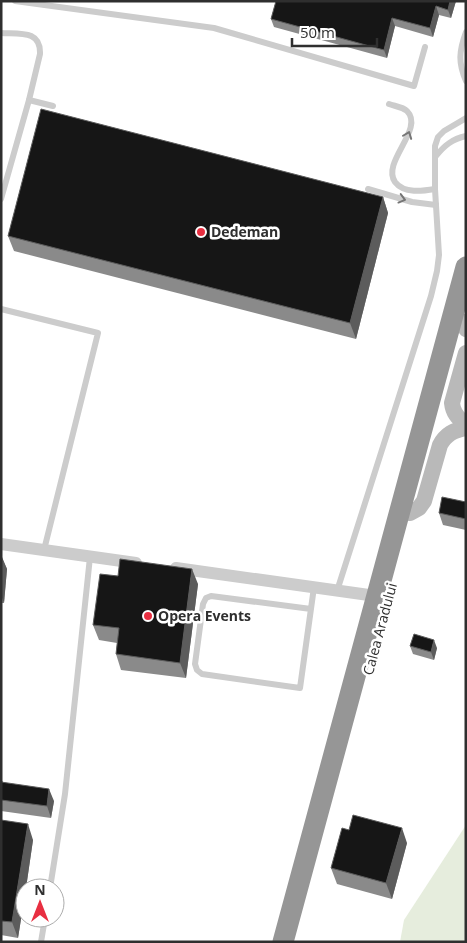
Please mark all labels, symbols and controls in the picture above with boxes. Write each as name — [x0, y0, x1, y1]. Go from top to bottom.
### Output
scale bar — [292, 15, 377, 47]
text: 50 m — [300, 22, 335, 42]
one-way arrow — [402, 131, 412, 139]
one-way arrow — [397, 193, 405, 203]
place label: Dedeman — [211, 222, 278, 241]
marker: Dedeman — [195, 226, 207, 238]
street label: Calea Aradului — [358, 581, 401, 677]
place label: Opera Events — [158, 606, 251, 625]
marker: Opera Events — [142, 610, 154, 622]
north arrow — [15, 878, 65, 928]
text: N — [34, 880, 46, 899]

